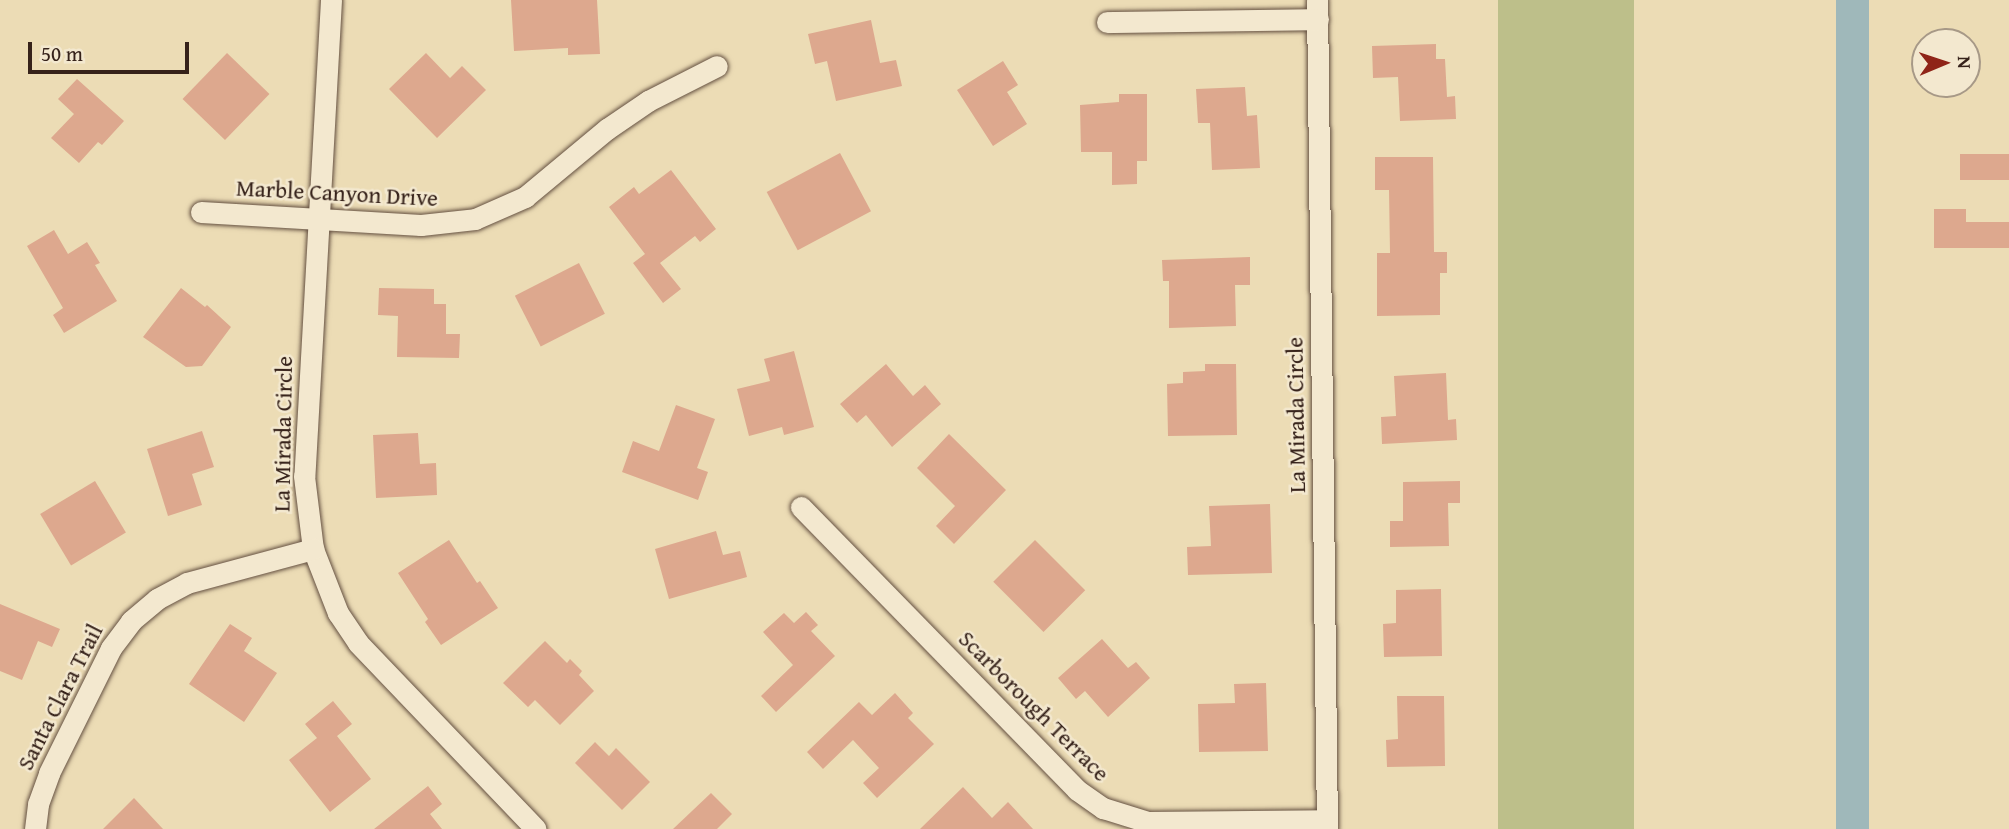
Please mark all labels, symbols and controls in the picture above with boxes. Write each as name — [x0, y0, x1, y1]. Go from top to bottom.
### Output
scale bar — [32, 28, 192, 72]
north arrow — [1911, 28, 1981, 98]
text: 50 m — [41, 38, 83, 69]
text: N — [1951, 55, 1979, 69]
street label: Marble Canyon Drive — [235, 174, 439, 212]
street label: La Mirada Circle — [1281, 337, 1311, 493]
street label: La Mirada Circle — [268, 356, 298, 512]
street label: Santa Clara Trail — [11, 619, 109, 775]
street label: Scarborough Terrace — [953, 625, 1115, 787]

